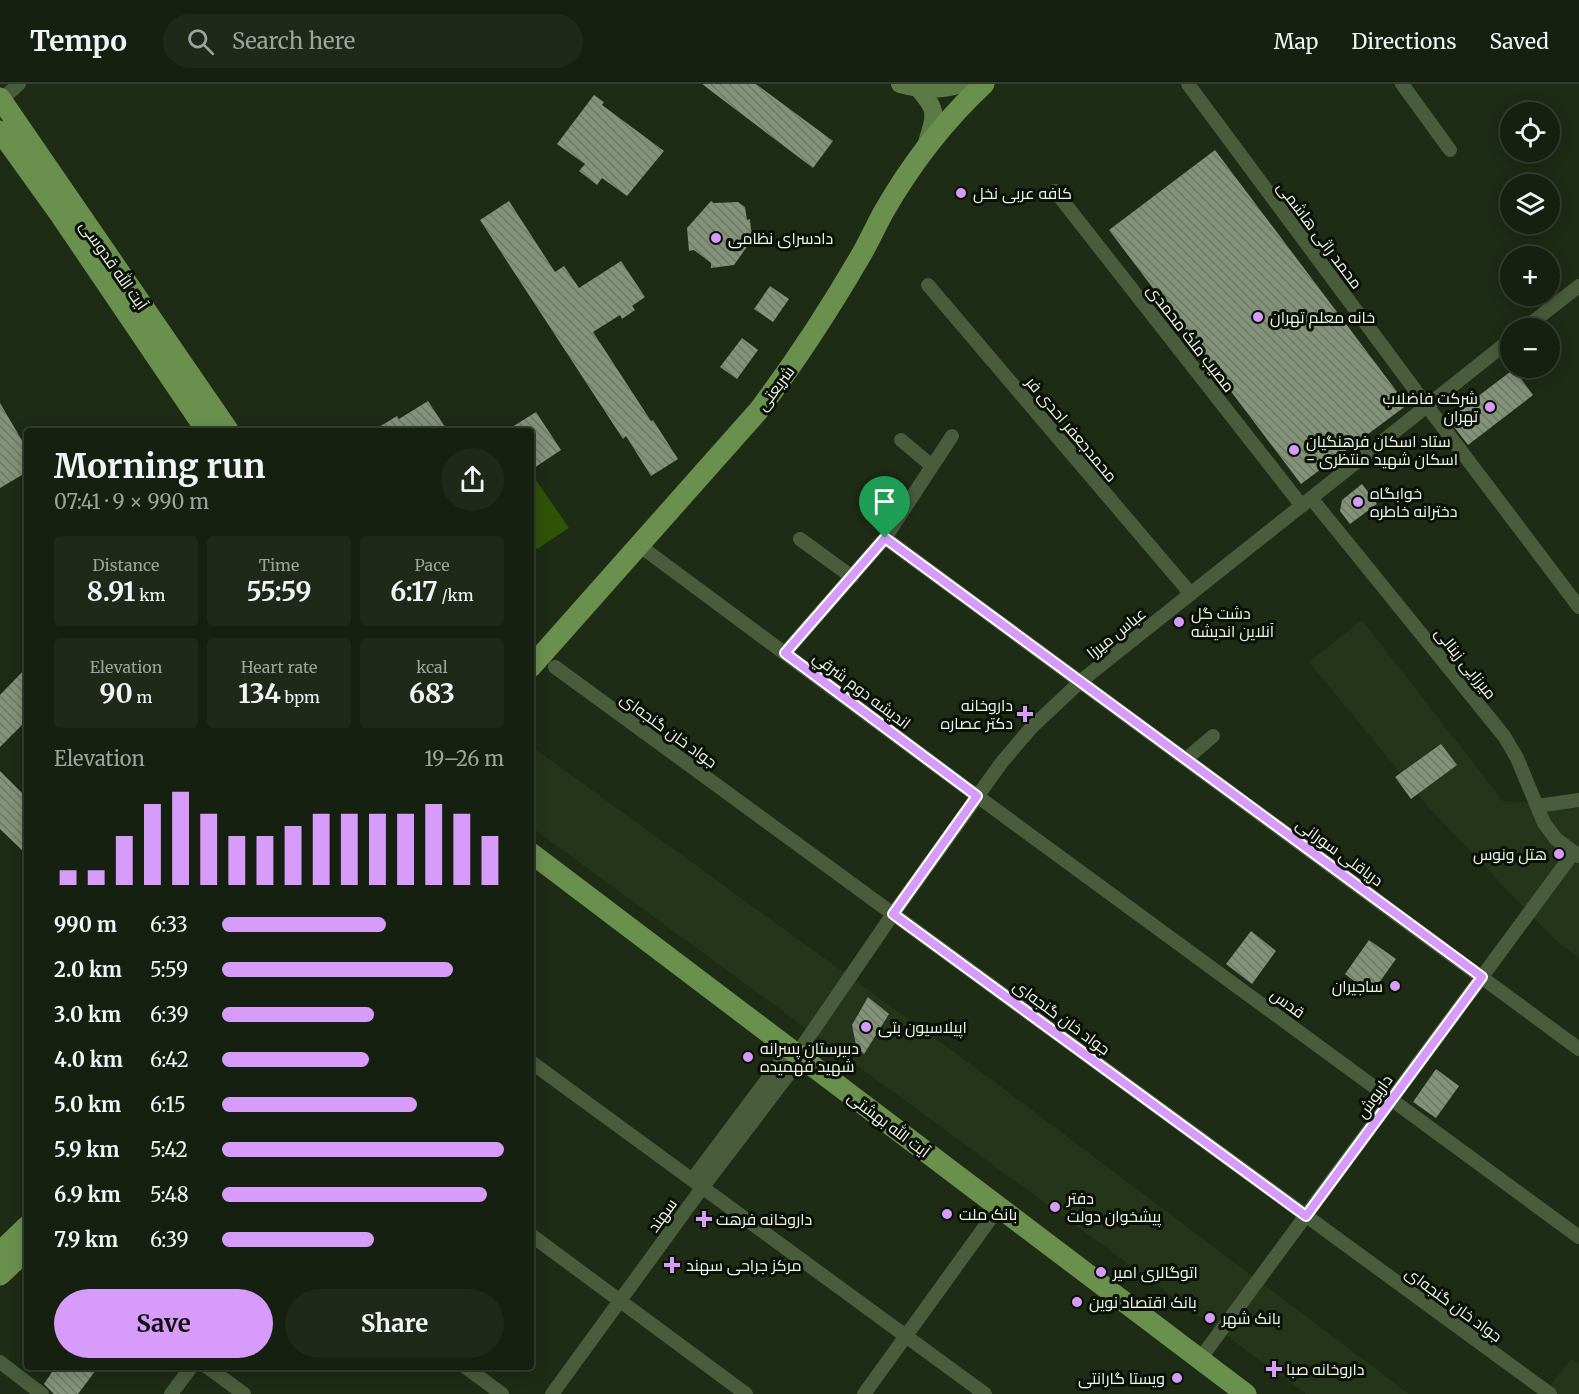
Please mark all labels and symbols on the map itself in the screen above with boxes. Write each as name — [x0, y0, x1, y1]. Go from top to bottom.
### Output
street label: محمد راثی هاشمی — [1272, 177, 1367, 293]
place label: کافه عربی نخل — [973, 183, 1072, 204]
marker: کافه عربی نخل — [954, 186, 968, 200]
street label: آیت الله قدوسی — [75, 216, 153, 315]
place label: دادسرای نظامی — [728, 228, 833, 249]
marker: دادسرای نظامی — [709, 231, 723, 245]
street label: مصیب ملک محمدی — [1142, 280, 1239, 396]
place label: خانه معلم تهران — [1270, 307, 1375, 329]
marker: خانه معلم تهران — [1251, 310, 1265, 324]
street label: شریعتی — [752, 362, 799, 415]
street label: محمدجعفر احدی فر — [1021, 371, 1122, 486]
place label: شرکت فاضلاب تهران — [1382, 388, 1479, 427]
marker: شرکت فاضلاب تهران — [1483, 400, 1497, 414]
place label: ستاد اسکان فرهنگیان - اسکان شهید منتظری — [1306, 431, 1458, 470]
marker: ستاد اسکان فرهنگیان - اسکان شهید منتظری — [1287, 443, 1301, 457]
pin — [859, 476, 910, 538]
place label: خوابگاه دخترانه خاطره — [1370, 483, 1457, 521]
marker: خوابگاه دخترانه خاطره — [1351, 495, 1365, 509]
street label: عباس میرزا — [1082, 603, 1150, 664]
place label: دشت گل آنلاین اندیشه — [1191, 603, 1275, 642]
marker: دشت گل آنلاین اندیشه — [1172, 615, 1186, 629]
street label: میرزایی زینالی — [1430, 623, 1501, 704]
street label: انديشه دوم شرقي — [807, 647, 915, 736]
street label: جواد خان گنجه‌ای — [616, 688, 721, 773]
place label: داروخانه دکتر عصاره — [941, 695, 1013, 733]
marker: داروخانه دکتر عصاره — [1018, 707, 1032, 721]
street label: دریاقلی سورانی — [1292, 814, 1388, 891]
place label: هتل ونوس — [1473, 844, 1547, 865]
marker: هتل ونوس — [1552, 847, 1566, 861]
street label: جواد خان گنجه‌ای — [1009, 975, 1114, 1060]
place label: ساجیران — [1332, 976, 1383, 997]
marker: ساجیران — [1388, 979, 1402, 993]
street label: قدس — [1266, 984, 1309, 1023]
place label: اپیلاسیون بتی — [878, 1017, 967, 1039]
marker: اپیلاسیون بتی — [859, 1020, 873, 1034]
place label: دبیرستان پسرانه شهید فهمیده — [760, 1038, 859, 1077]
marker: دبیرستان پسرانه شهید فهمیده — [741, 1050, 755, 1064]
street label: داریوش — [1351, 1070, 1397, 1122]
street label: آیت الله بهشتی — [843, 1087, 935, 1163]
place label: دفتر پیشخوان دولت — [1066, 1188, 1162, 1228]
street label: سهند — [643, 1194, 682, 1236]
marker: دفتر پیشخوان دولت — [1048, 1200, 1062, 1214]
place label: بانک ملت — [959, 1204, 1017, 1224]
marker: بانک ملت — [940, 1207, 954, 1221]
place label: داروخانه فرهت — [716, 1209, 812, 1229]
marker: داروخانه فرهت — [697, 1212, 711, 1226]
place label: مرکز جراحی سهند — [686, 1255, 802, 1276]
marker: مرکز جراحی سهند — [663, 1256, 681, 1274]
place label: اتوگالری امیر — [1112, 1262, 1198, 1283]
street label: جواد خان گنجه‌ای — [1401, 1262, 1506, 1347]
marker: اتوگالری امیر — [1094, 1265, 1108, 1279]
place label: بانک اقتصاد نوین — [1089, 1292, 1197, 1313]
marker: بانک اقتصاد نوین — [1070, 1295, 1084, 1309]
place label: بانک شهر — [1221, 1308, 1281, 1329]
marker: بانک شهر — [1203, 1311, 1217, 1325]
place label: داروخانه صبا — [1286, 1359, 1364, 1379]
marker: داروخانه صبا — [1267, 1362, 1281, 1376]
place label: ویستا گارانتی — [1078, 1368, 1165, 1389]
marker: ویستا گارانتی — [1170, 1371, 1184, 1385]

